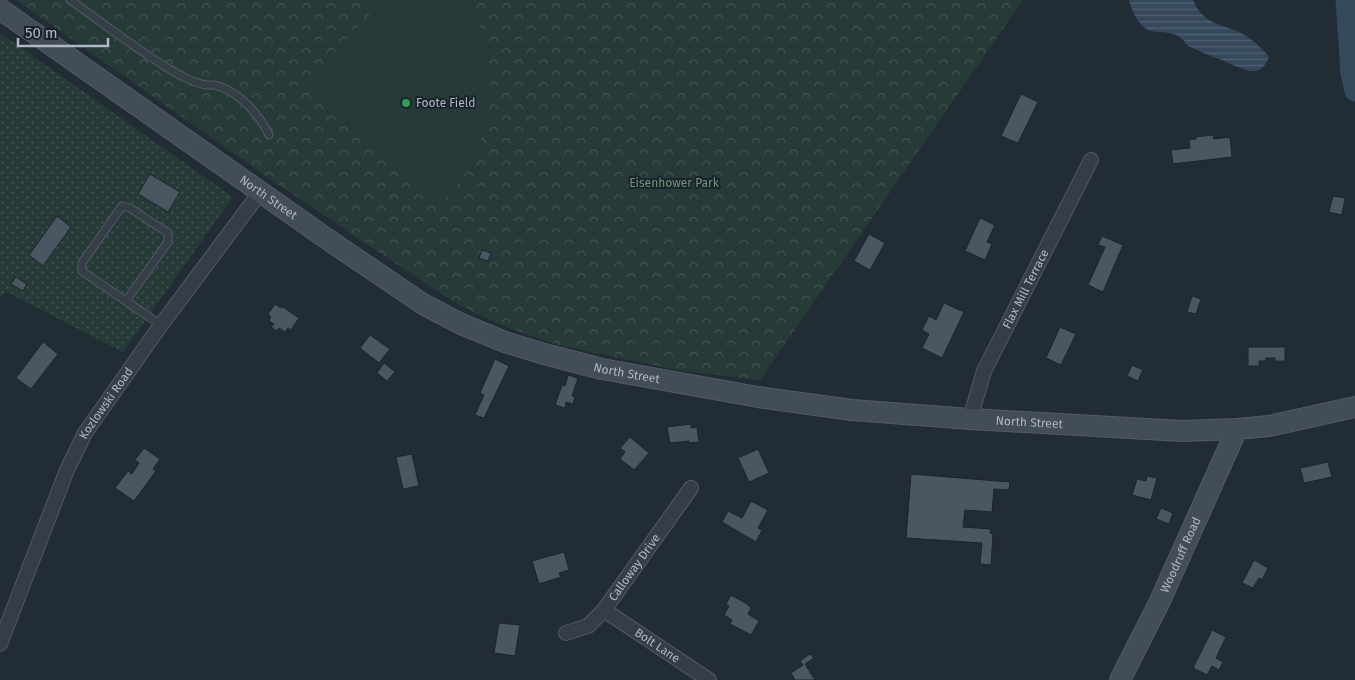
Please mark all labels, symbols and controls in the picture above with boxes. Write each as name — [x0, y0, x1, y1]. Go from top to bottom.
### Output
scale bar — [18, 15, 108, 47]
text: 50 m — [25, 24, 58, 42]
place label: Foote Field — [416, 96, 475, 110]
marker: Foote Field — [400, 97, 412, 109]
street label: North Street — [237, 173, 300, 223]
park label: Eisenhower Park — [629, 176, 720, 190]
street label: Flax Mill Terrace — [1000, 247, 1052, 331]
street label: North Street — [592, 360, 662, 386]
street label: Kozlowski Road — [76, 365, 136, 441]
street label: North Street — [995, 413, 1064, 431]
street label: Woodruff Road — [1157, 515, 1204, 595]
street label: Calloway Drive — [606, 531, 663, 604]
street label: Bolt Lane — [632, 625, 683, 666]

